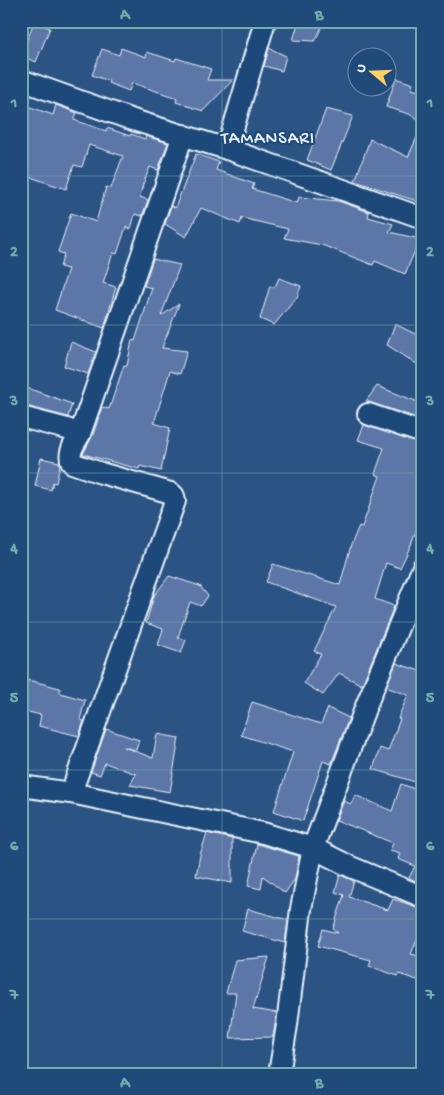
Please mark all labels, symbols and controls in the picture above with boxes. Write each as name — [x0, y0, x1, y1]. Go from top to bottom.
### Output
text: A — [119, 7, 131, 26]
text: B — [314, 7, 324, 26]
north arrow — [346, 48, 396, 98]
text: U — [353, 62, 371, 75]
text: 1 — [10, 95, 17, 114]
text: 1 — [426, 95, 433, 114]
district label: TAMANSARI — [220, 129, 315, 150]
text: 2 — [10, 244, 18, 263]
text: 2 — [426, 244, 434, 263]
text: 3 — [9, 393, 18, 412]
text: 3 — [425, 393, 434, 412]
text: 4 — [9, 541, 18, 560]
text: 4 — [425, 541, 434, 560]
text: 5 — [10, 690, 19, 709]
text: 5 — [426, 690, 435, 709]
text: 6 — [10, 838, 19, 857]
text: 6 — [426, 838, 435, 857]
text: 7 — [9, 987, 19, 1006]
text: 7 — [425, 987, 435, 1006]
text: A — [119, 1075, 131, 1094]
text: B — [314, 1075, 324, 1094]

